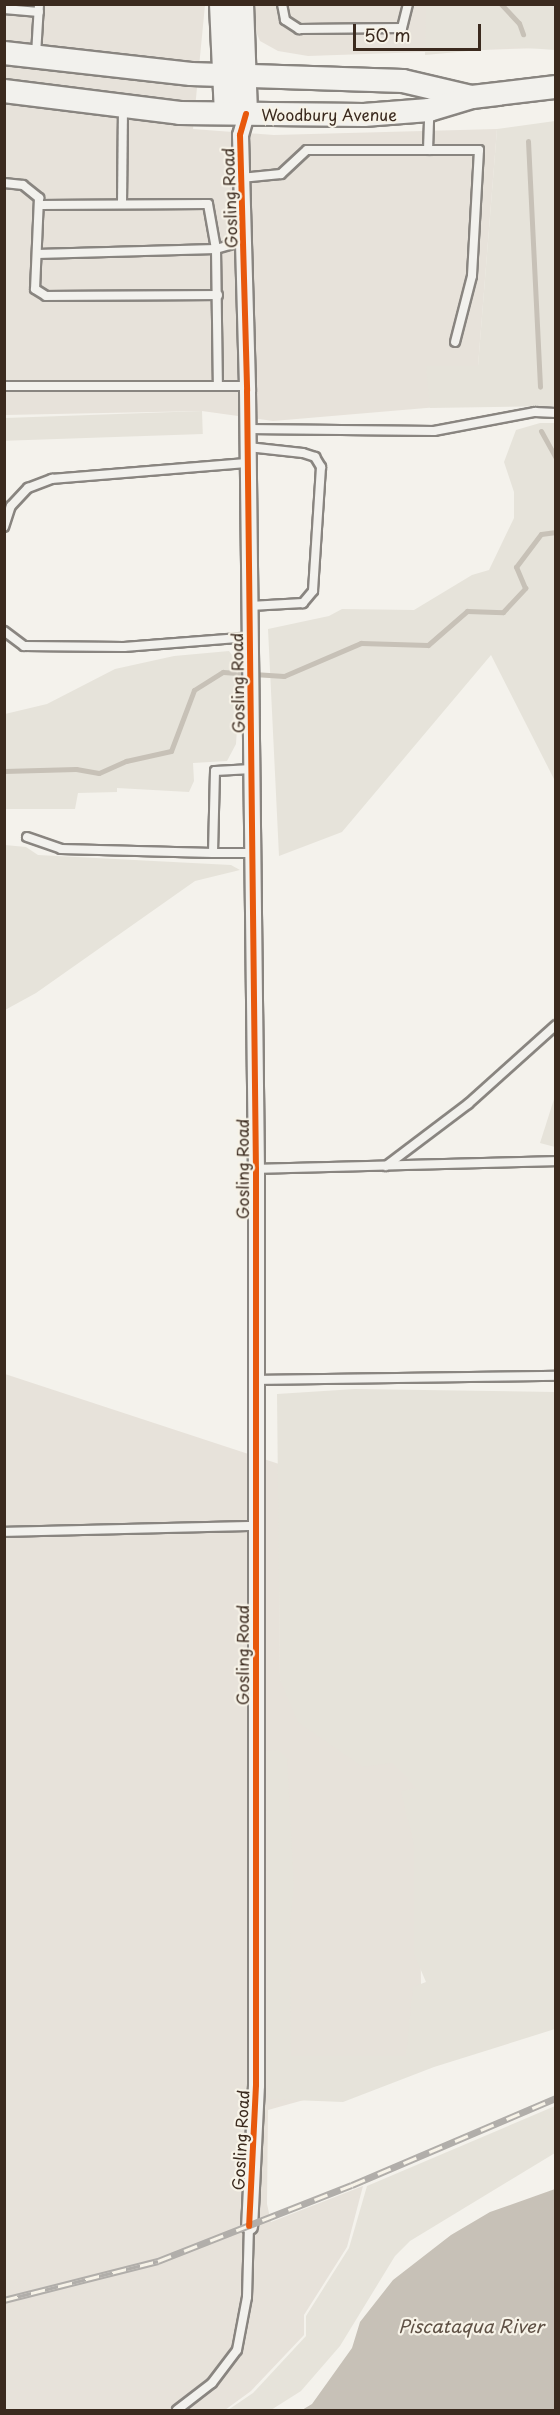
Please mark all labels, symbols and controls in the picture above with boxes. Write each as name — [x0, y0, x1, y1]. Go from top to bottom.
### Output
scale bar — [356, 12, 484, 50]
text: 50 m — [364, 21, 411, 48]
street label: Woodbury Avenue — [261, 104, 397, 124]
street label: Gosling Road — [218, 147, 240, 249]
street label: Gosling Road — [227, 632, 247, 734]
street label: Gosling Road — [232, 1119, 252, 1219]
street label: Gosling Road — [232, 1605, 252, 1705]
street label: Gosling Road — [228, 2089, 252, 2191]
water label: Piscataqua River — [399, 2315, 543, 2337]

